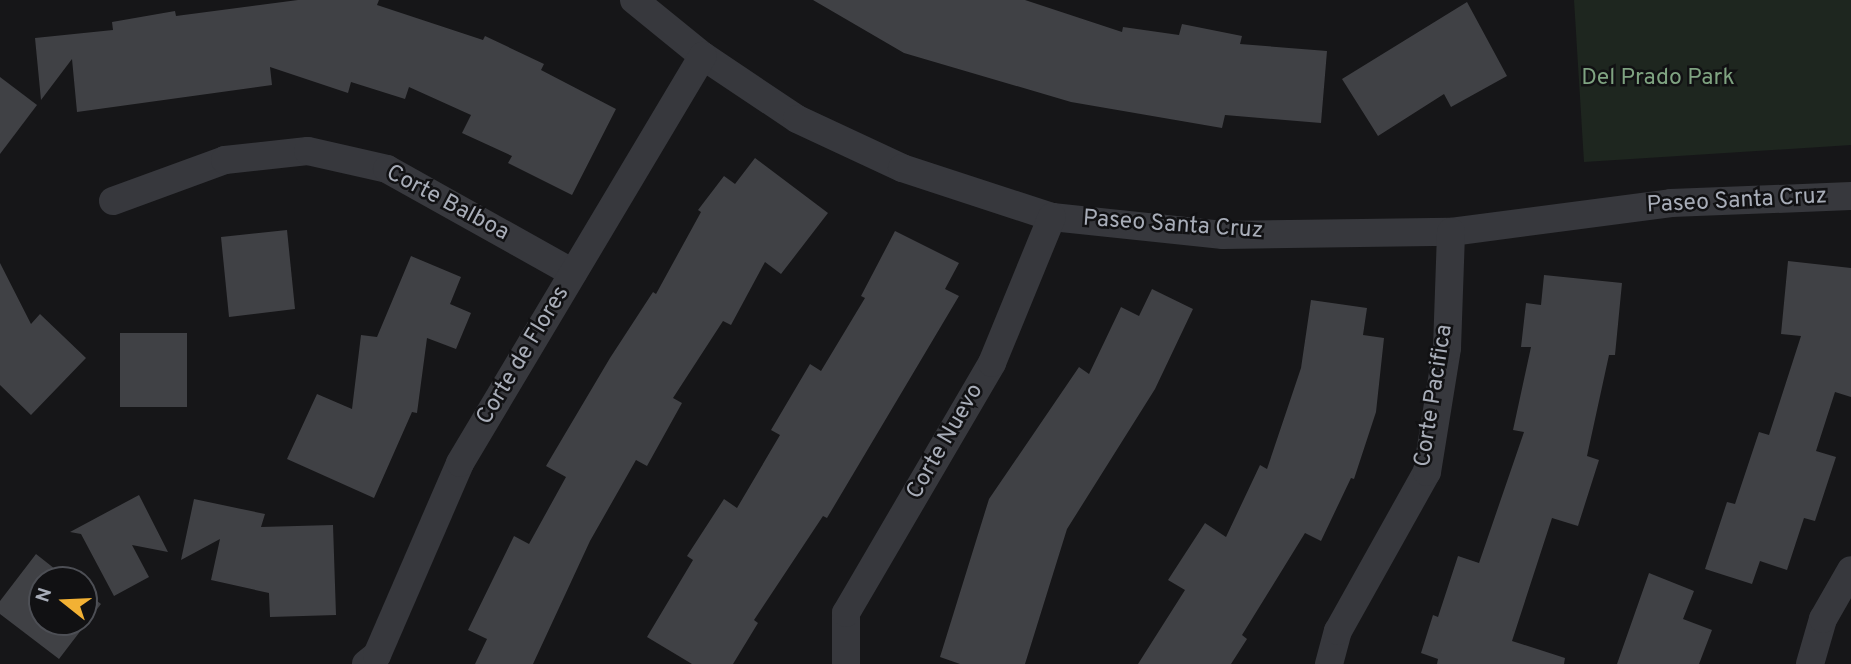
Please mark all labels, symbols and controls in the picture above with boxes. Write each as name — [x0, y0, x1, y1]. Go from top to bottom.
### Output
park label: Del Prado Park — [1581, 65, 1735, 93]
street label: Corte Balboa — [381, 160, 513, 248]
street label: Paseo Santa Cruz — [1646, 183, 1828, 221]
street label: Paseo Santa Cruz — [1082, 206, 1264, 246]
street label: Corte de Flores — [472, 282, 576, 430]
street label: Corte Pacifica — [1410, 323, 1460, 469]
street label: Corte Nuevo — [902, 379, 990, 505]
north arrow — [28, 566, 98, 636]
text: N — [31, 585, 58, 605]

